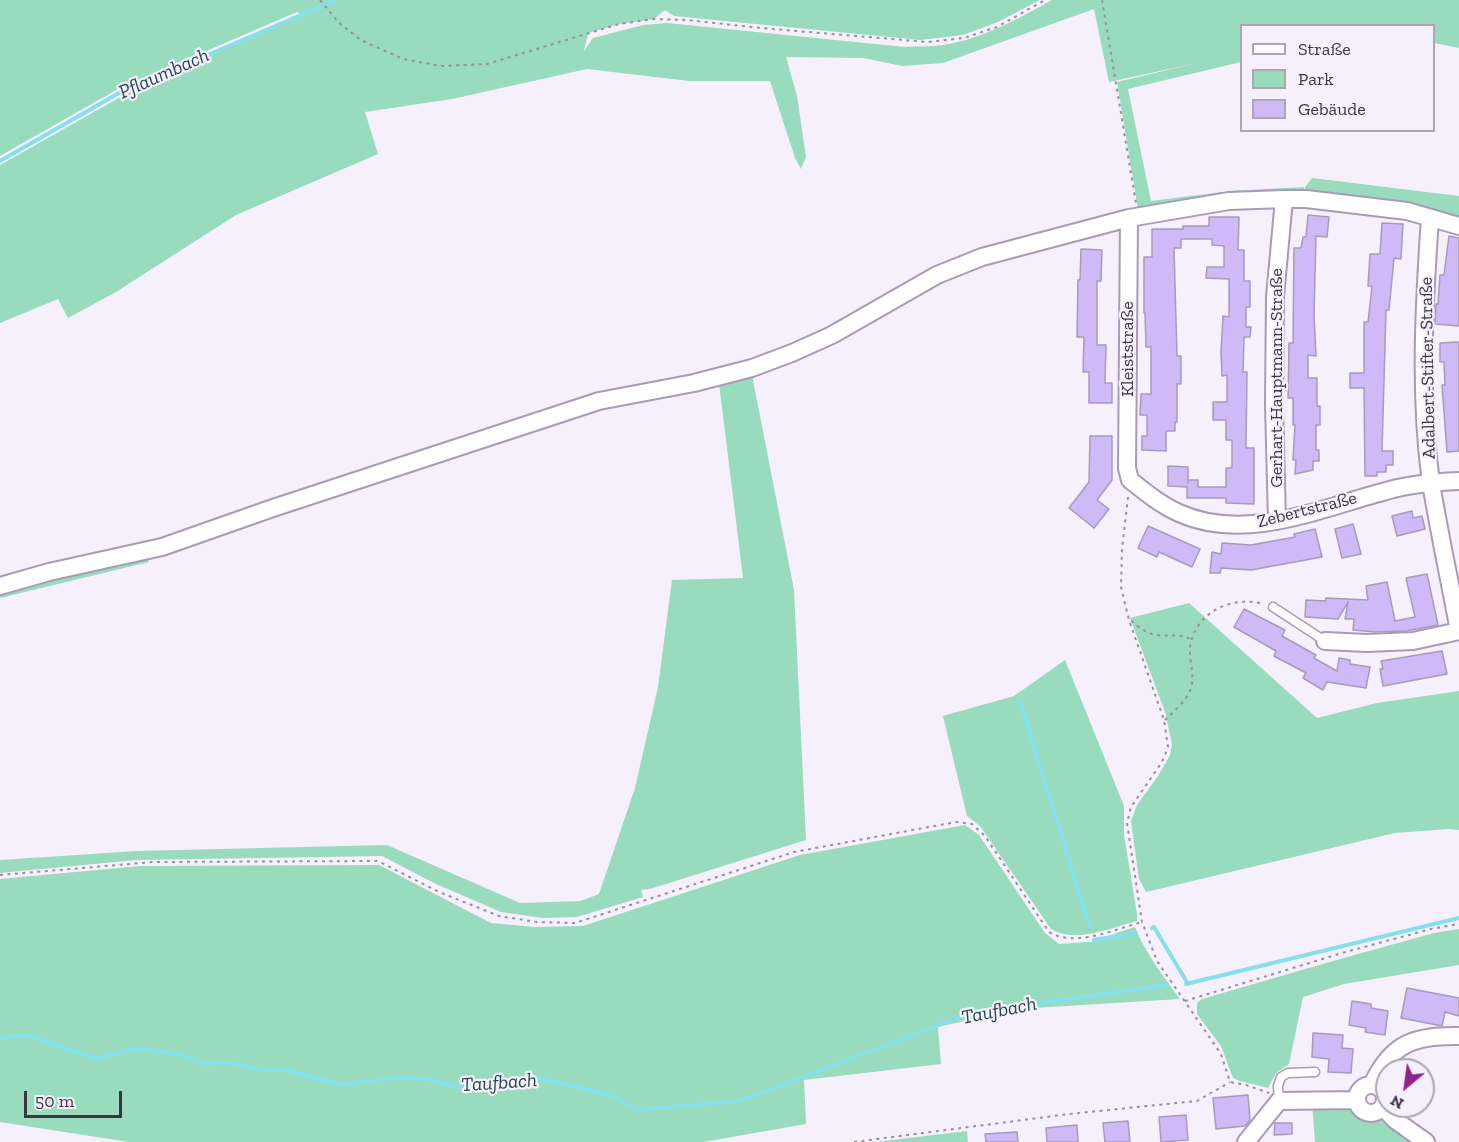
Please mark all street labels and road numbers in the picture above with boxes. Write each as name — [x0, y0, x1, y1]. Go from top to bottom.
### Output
street label: Gerhart-Hauptmann-Straße — [1266, 268, 1288, 488]
street label: Adalbert-Stifter-Straße — [1416, 277, 1440, 459]
street label: Kleiststraße — [1117, 301, 1139, 397]
street label: Zebertstraße — [1255, 487, 1359, 533]

